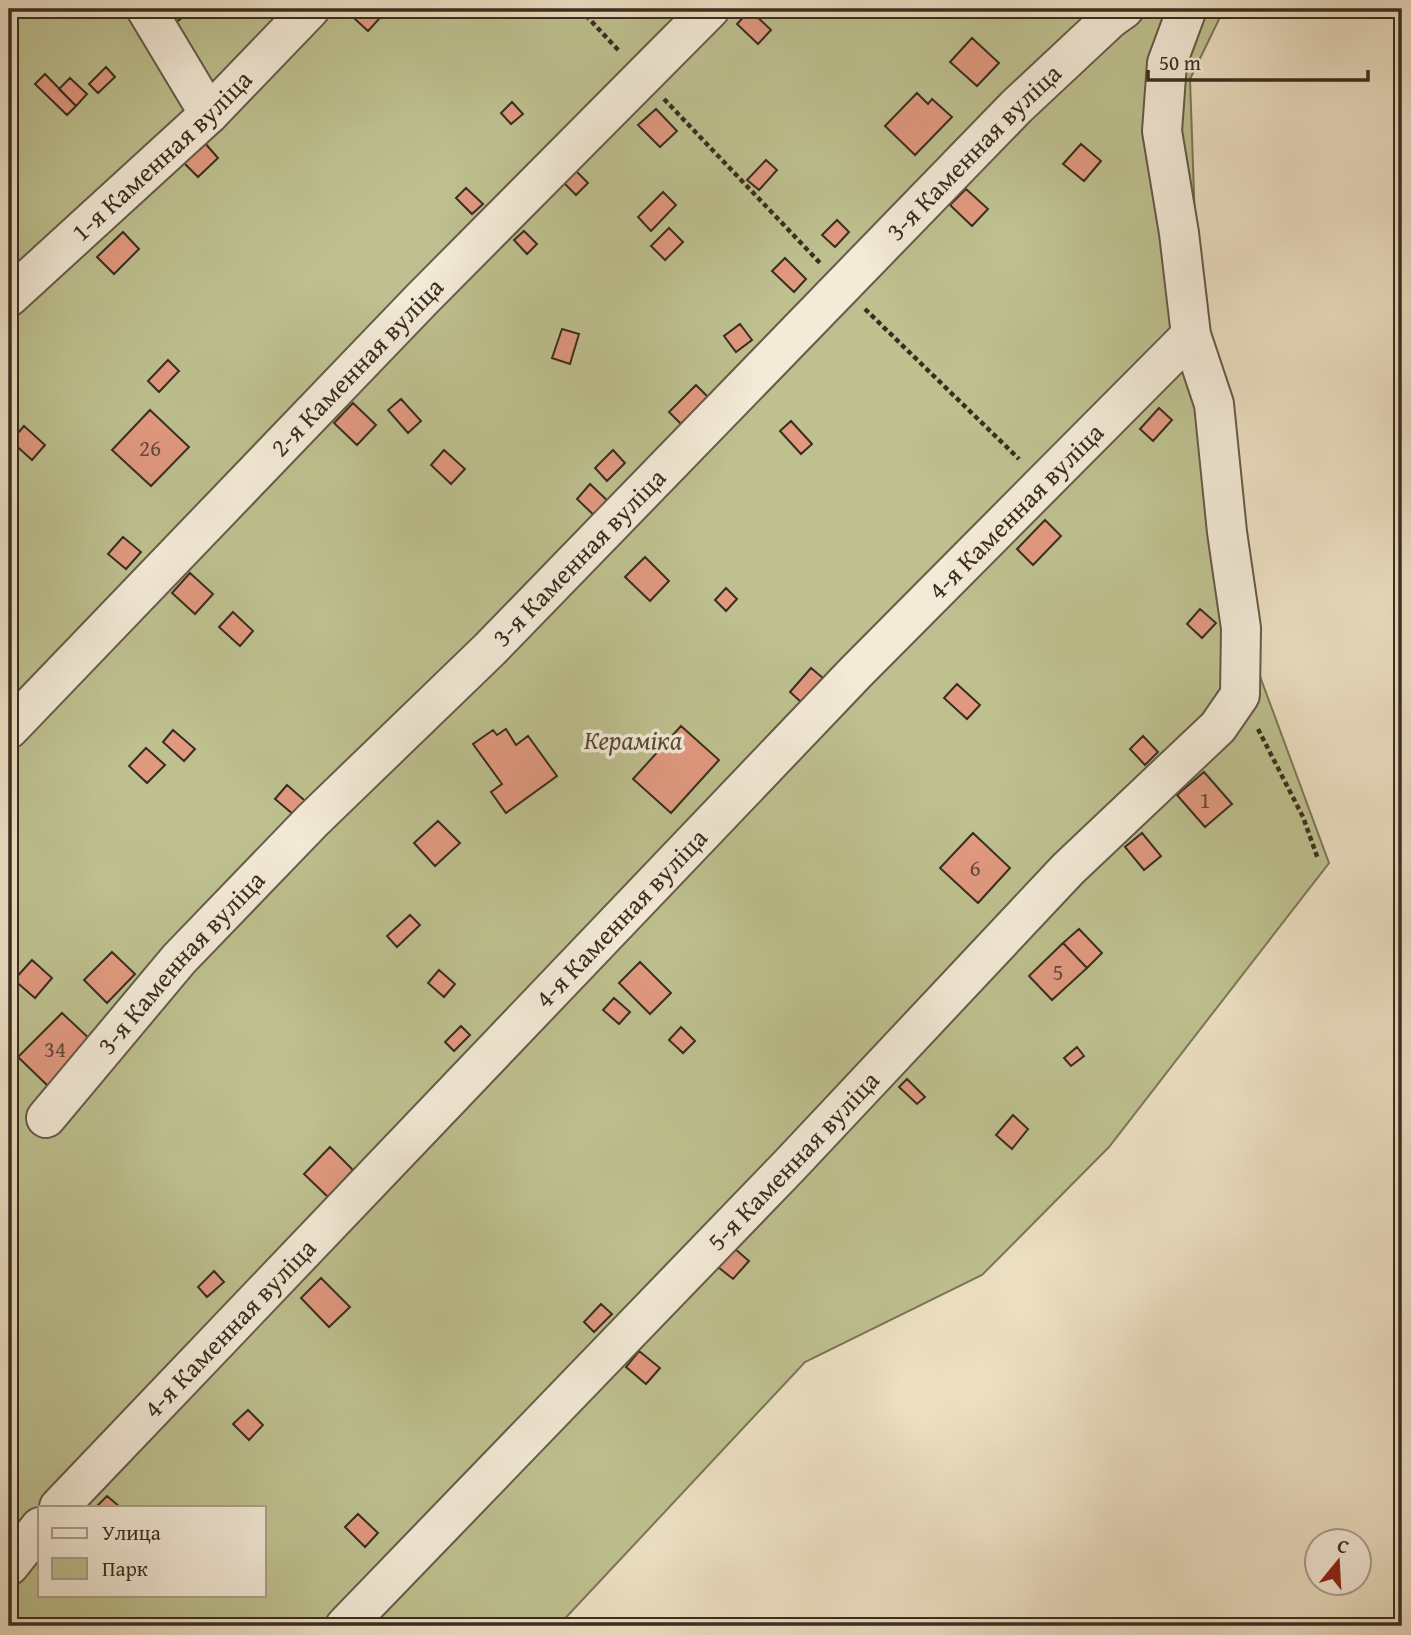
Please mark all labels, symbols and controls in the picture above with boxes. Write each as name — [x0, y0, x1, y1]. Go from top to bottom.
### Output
scale bar — [1148, 38, 1369, 82]
text: 50 m — [1159, 47, 1201, 78]
street label: 3-я Каменная вуліца — [877, 54, 1070, 249]
street label: 1-я Каменная вуліца — [62, 60, 261, 250]
street label: 2-я Каменная вуліца — [261, 268, 453, 465]
street label: 4-я Каменная вуліца — [919, 413, 1113, 608]
house number: 26 — [139, 431, 161, 464]
street label: 3-я Каменная вуліца — [482, 459, 675, 655]
park label: Кераміка — [584, 720, 682, 759]
house number: 1 — [1199, 783, 1211, 816]
street label: 4-я Каменная вуліца — [525, 819, 717, 1017]
house number: 6 — [969, 851, 981, 884]
street label: 3-я Каменная вуліца — [87, 861, 274, 1063]
house number: 5 — [1052, 955, 1064, 988]
house number: 34 — [44, 1032, 66, 1065]
street label: 5-я Каменная вуліца — [697, 1061, 889, 1259]
street label: 4-я Каменная вуліца — [134, 1229, 325, 1427]
legend — [38, 1506, 266, 1596]
text: Улица — [102, 1517, 161, 1548]
north arrow — [1302, 1526, 1372, 1596]
text: С — [1334, 1531, 1353, 1561]
text: Парк — [102, 1553, 148, 1584]

